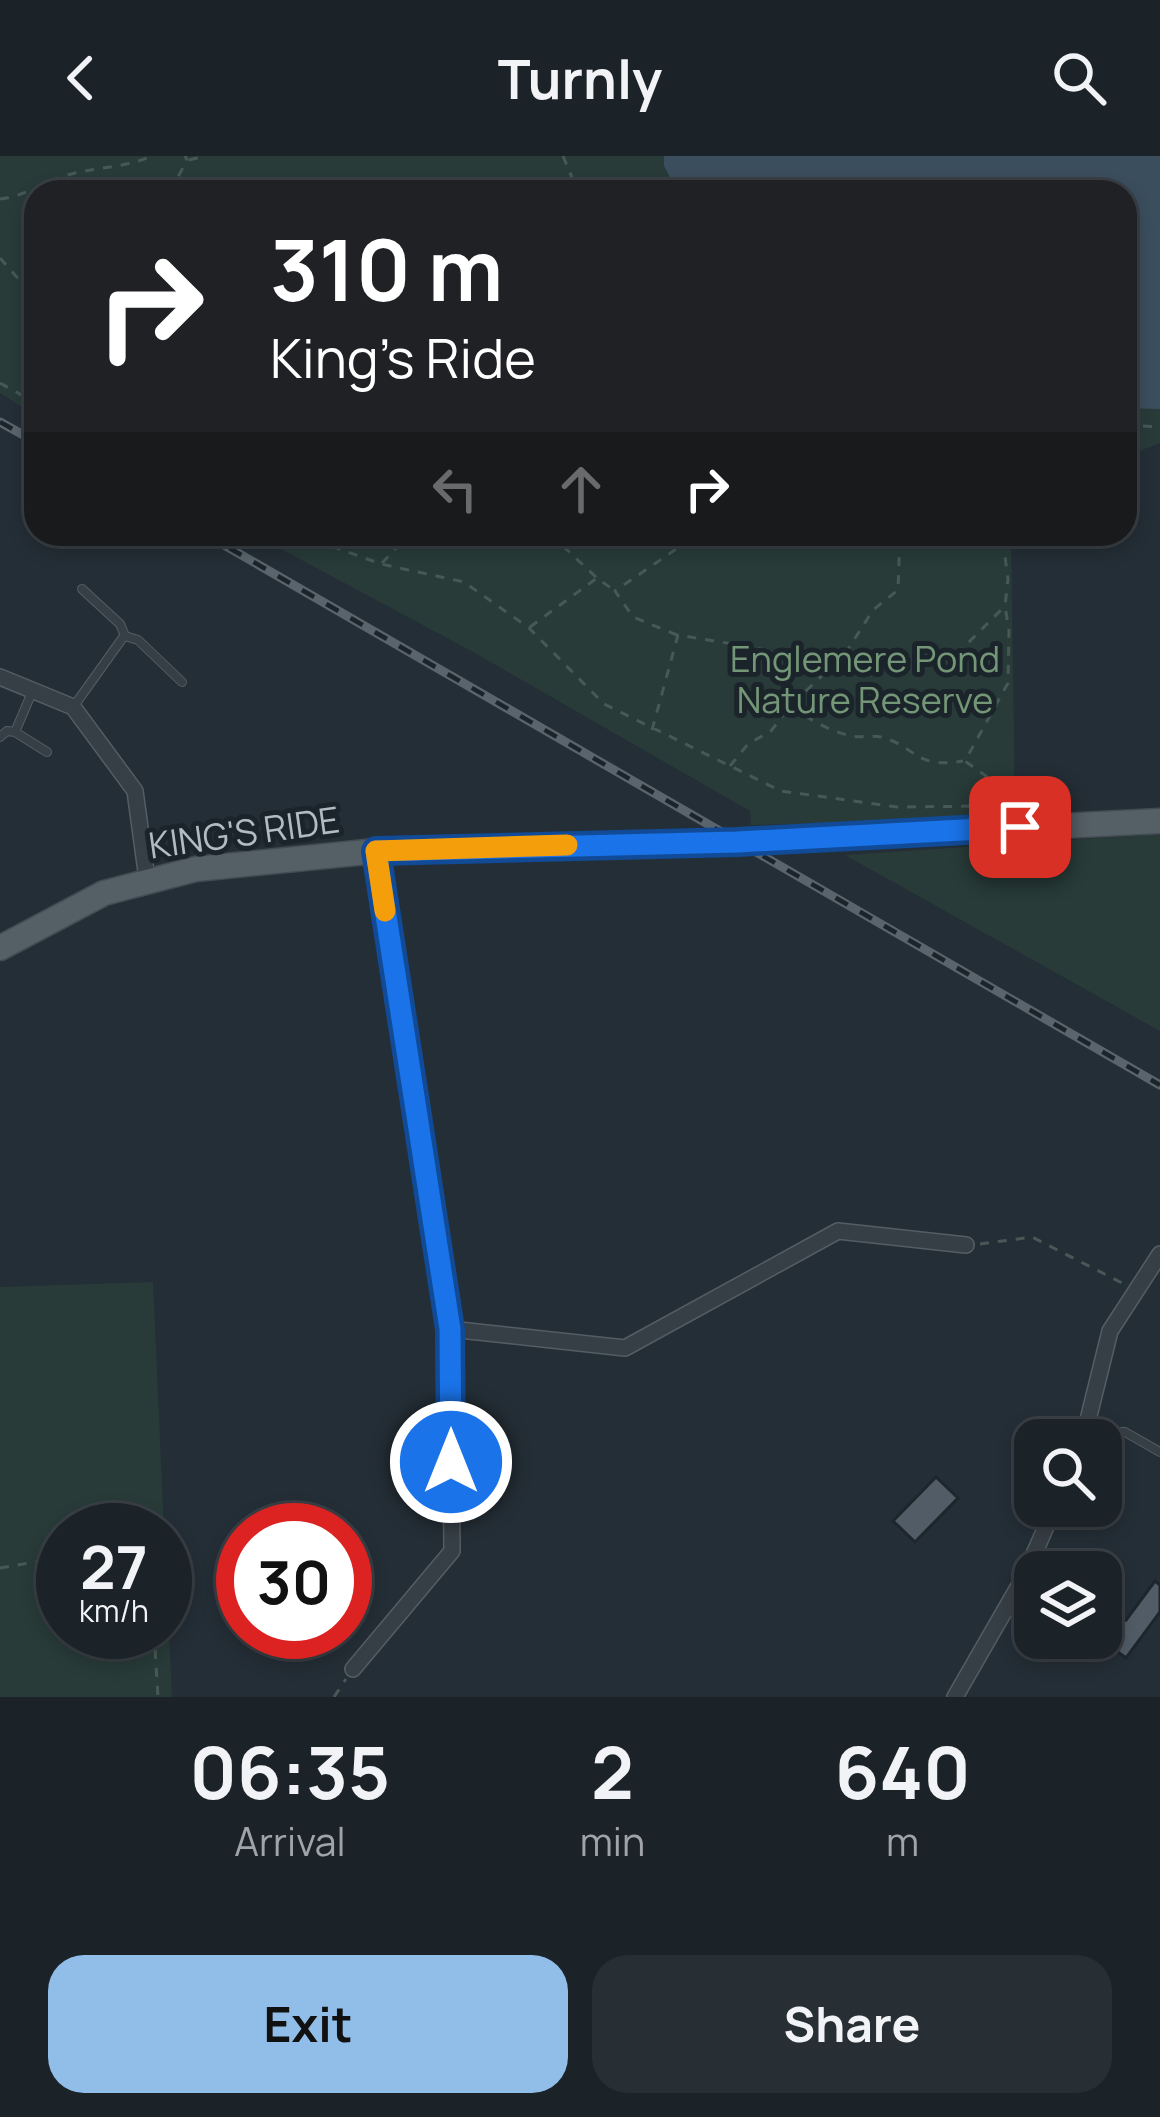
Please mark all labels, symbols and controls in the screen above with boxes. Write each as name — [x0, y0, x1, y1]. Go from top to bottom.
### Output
text: Turnly — [498, 41, 662, 115]
icon: back — [48, 45, 114, 111]
icon: search — [1046, 45, 1112, 111]
text: 310 m — [270, 211, 503, 326]
icon: right — [72, 228, 228, 384]
text: King's Ride — [270, 320, 536, 394]
icon: left — [422, 456, 488, 522]
icon: ahead — [548, 456, 614, 522]
icon: right — [674, 456, 740, 522]
park label: Englemere Pond Nature Reserve — [730, 634, 1000, 724]
pin — [969, 776, 1071, 878]
street label: KING'S RIDE — [146, 794, 342, 870]
icon: arrive — [987, 794, 1053, 860]
position arrow — [388, 1399, 514, 1525]
map controls — [1014, 1419, 1122, 1659]
button: search — [1014, 1419, 1122, 1527]
speed limit sign: 30 — [216, 1503, 372, 1659]
text: 27 — [80, 1525, 148, 1607]
button: layers — [1014, 1551, 1122, 1659]
text: km/h — [79, 1590, 149, 1631]
text: 06:35 — [189, 1722, 390, 1821]
text: 2 — [591, 1722, 634, 1821]
text: 640 — [835, 1722, 971, 1821]
text: Arrival — [234, 1814, 346, 1868]
text: min — [580, 1814, 645, 1868]
text: m — [886, 1814, 919, 1868]
button: Exit — [48, 1955, 568, 2093]
button: Share — [592, 1955, 1112, 2093]

